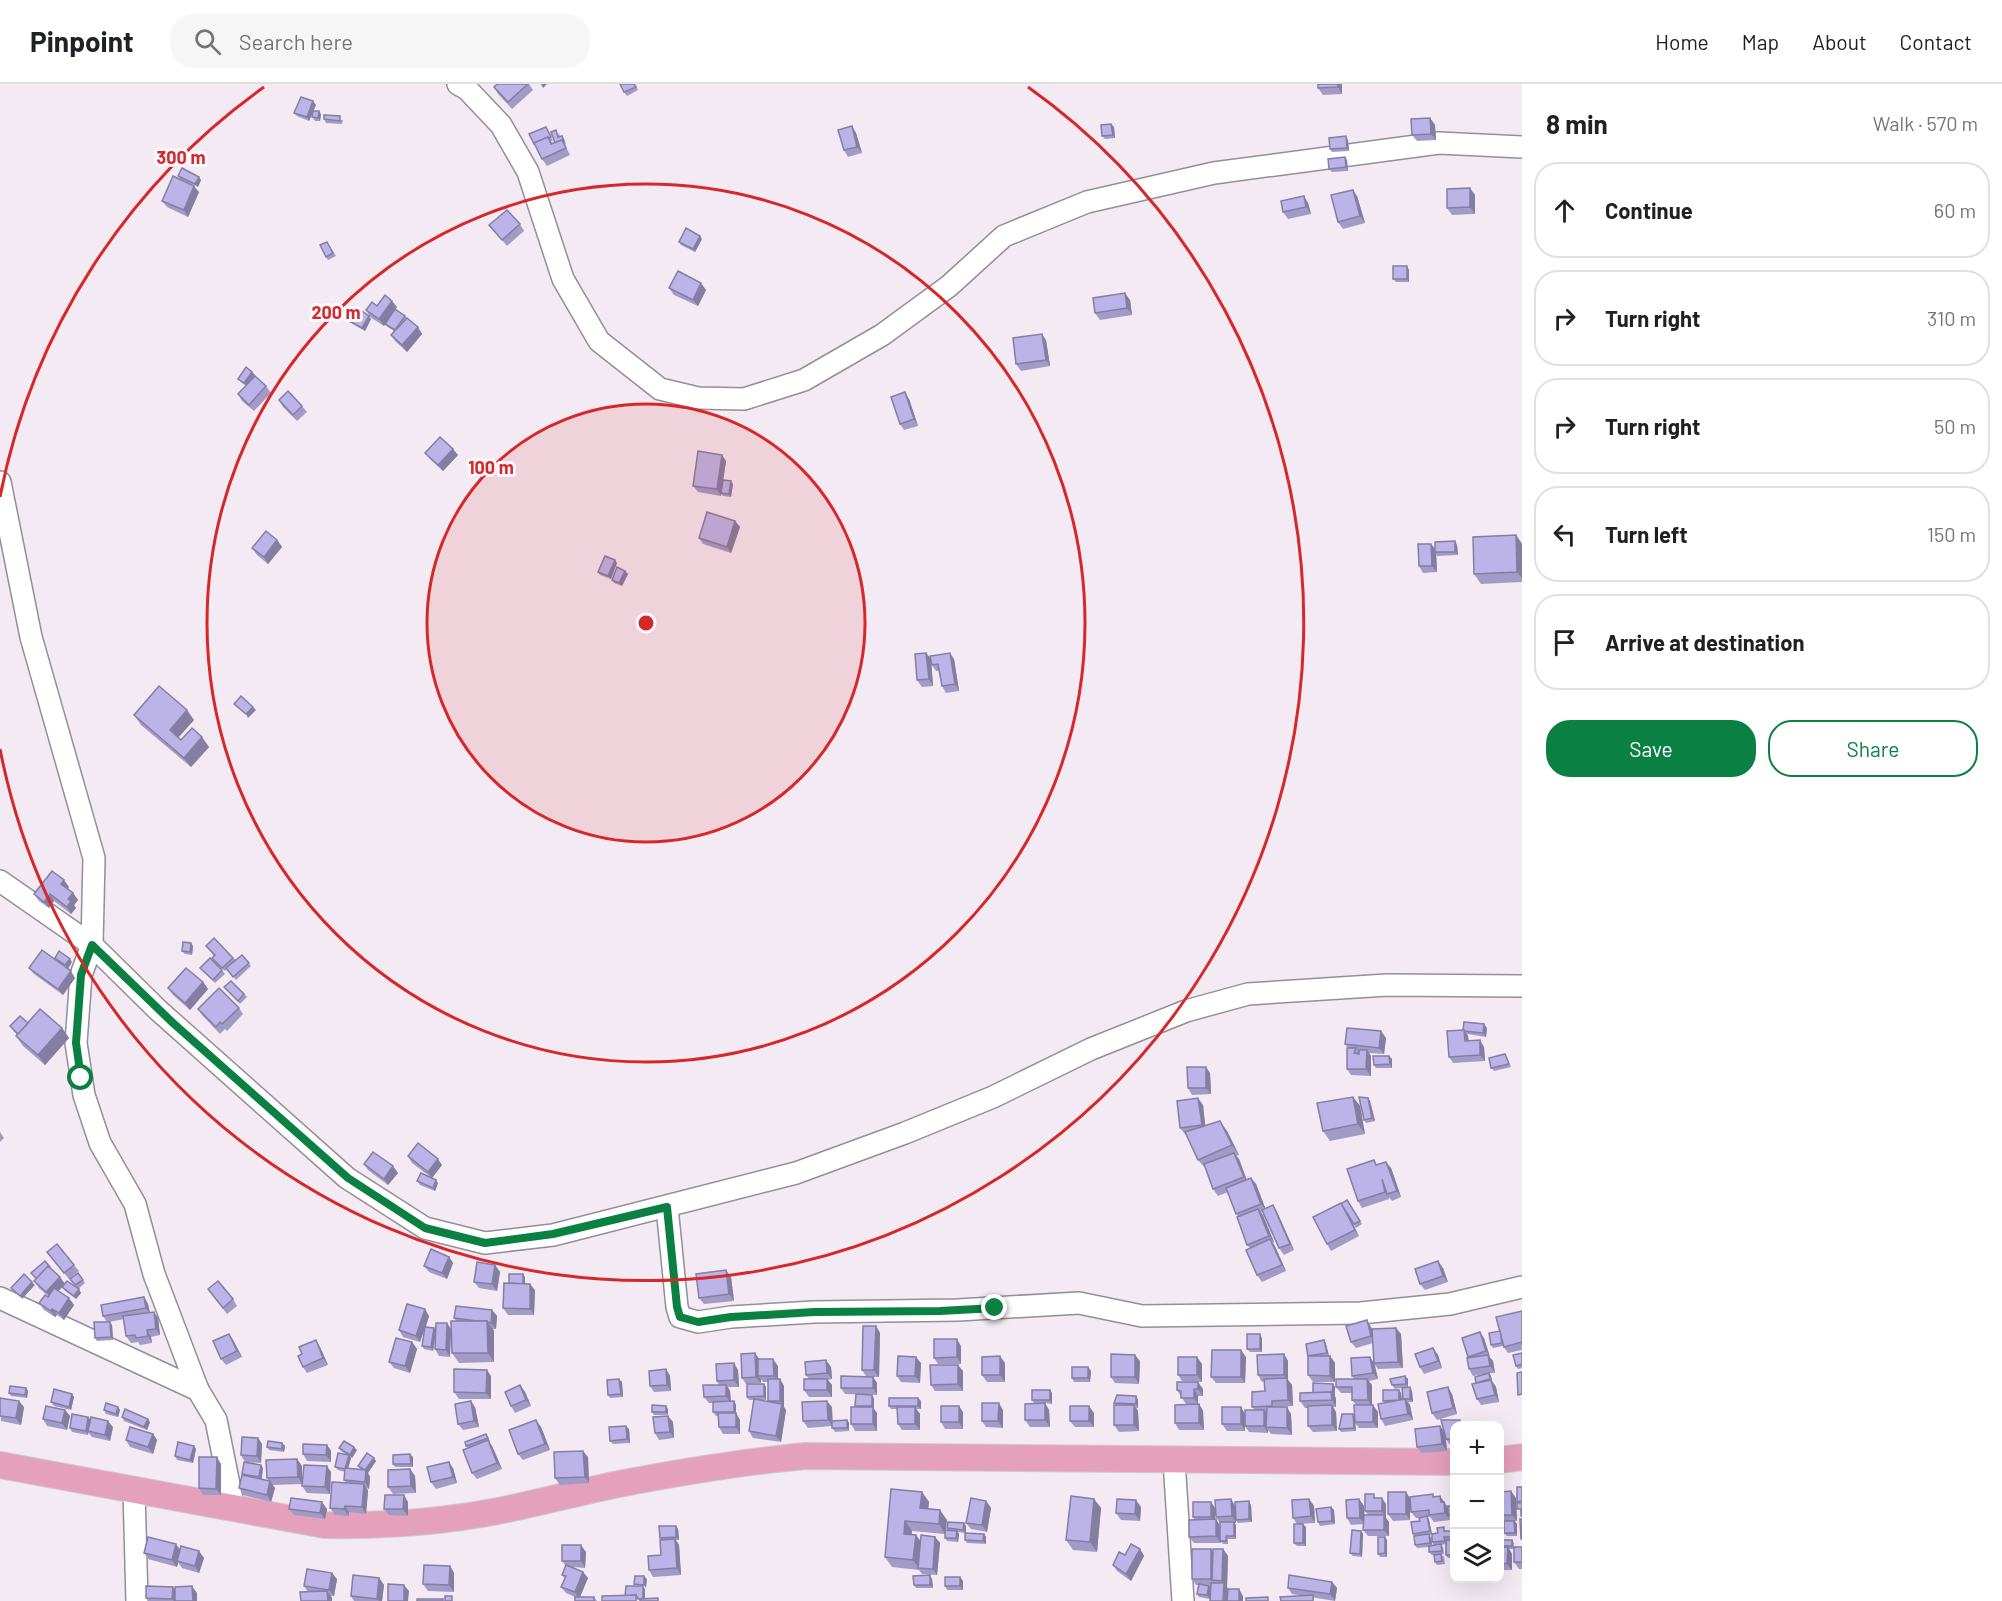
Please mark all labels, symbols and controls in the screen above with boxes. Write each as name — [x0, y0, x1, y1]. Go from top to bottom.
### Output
search box — [170, 14, 590, 68]
text: Pinpoint — [30, 24, 134, 58]
icon: search — [191, 25, 224, 58]
text: Search here — [239, 28, 353, 54]
text: Home — [1655, 29, 1709, 54]
text: Map — [1742, 29, 1779, 54]
text: About — [1812, 29, 1867, 54]
text: Contact — [1900, 29, 1972, 54]
text: 8 min — [1546, 108, 1608, 139]
text: Walk · 570 m — [1873, 111, 1978, 135]
text: 300 m — [157, 146, 205, 168]
icon: ahead — [1548, 194, 1581, 227]
text: Continue — [1605, 197, 1693, 223]
text: 60 m — [1934, 198, 1976, 222]
text: 200 m — [311, 301, 361, 323]
icon: right — [1548, 302, 1581, 335]
text: Turn right — [1605, 305, 1700, 331]
text: 310 m — [1927, 306, 1976, 330]
icon: right — [1548, 410, 1581, 443]
text: Turn right — [1605, 413, 1700, 439]
text: 50 m — [1934, 414, 1976, 438]
text: 100 m — [468, 456, 514, 478]
icon: left — [1548, 518, 1581, 551]
text: Turn left — [1605, 521, 1688, 547]
text: 150 m — [1927, 522, 1976, 546]
centre of rings — [636, 613, 656, 633]
icon: arrive — [1548, 626, 1581, 659]
text: Arrive at destination — [1605, 629, 1804, 655]
button: Save — [1546, 720, 1756, 777]
button: Share — [1768, 720, 1978, 777]
route start — [67, 1064, 93, 1090]
route end — [981, 1294, 1007, 1320]
map controls — [1450, 1421, 1504, 1583]
button: + — [1450, 1421, 1504, 1475]
button: − — [1450, 1475, 1504, 1529]
button: layers — [1450, 1529, 1504, 1583]

